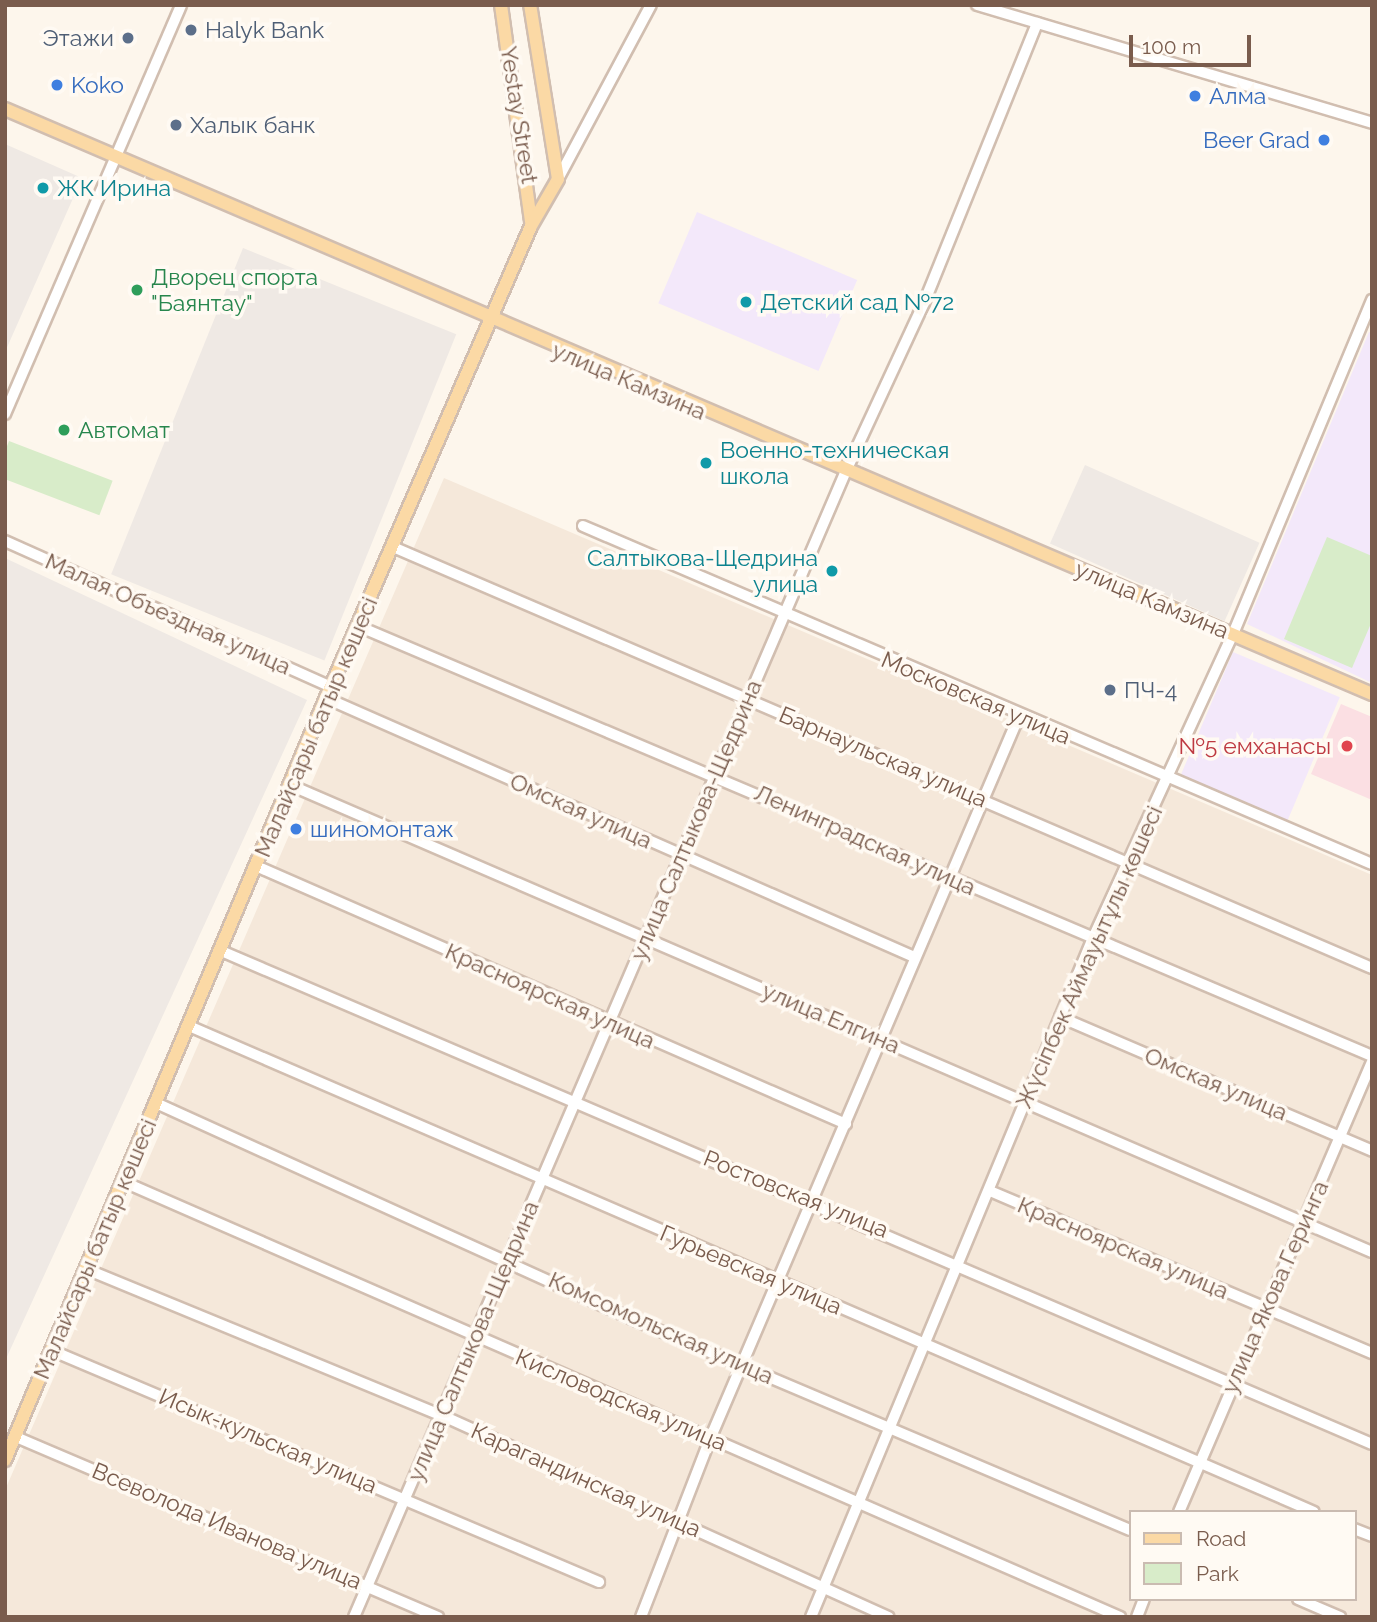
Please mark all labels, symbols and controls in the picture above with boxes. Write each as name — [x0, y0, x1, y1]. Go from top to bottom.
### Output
place label: Halyk Bank — [205, 16, 324, 44]
scale bar — [1132, 21, 1254, 65]
marker: Halyk Bank — [183, 22, 199, 38]
place label: Этажи — [42, 24, 114, 52]
marker: Этажи — [120, 30, 136, 46]
text: 100 m — [1142, 34, 1201, 59]
street label: Yestay Street — [494, 44, 544, 186]
place label: Koko — [71, 71, 124, 99]
marker: Koko — [49, 77, 65, 93]
place label: Алма — [1209, 82, 1266, 110]
marker: Алма — [1187, 88, 1203, 104]
place label: Халык банк — [190, 111, 315, 139]
marker: Халык банк — [168, 117, 184, 133]
place label: Beer Grad — [1202, 126, 1310, 154]
marker: Beer Grad — [1316, 132, 1332, 148]
place label: ЖК Ирина — [57, 174, 171, 202]
marker: ЖК Ирина — [35, 180, 51, 196]
place label: Дворец спорта "Баянтау" — [151, 263, 318, 317]
marker: Дворец спорта "Баянтау" — [129, 282, 145, 298]
place label: Детский сад №72 — [760, 288, 954, 316]
marker: Детский сад №72 — [738, 294, 754, 310]
street label: улица Камзина — [548, 336, 710, 426]
place label: Автомат — [78, 416, 170, 444]
marker: Автомат — [56, 422, 72, 438]
place label: Военно-техническая школа — [720, 436, 949, 490]
marker: Военно-техническая школа — [698, 455, 714, 471]
place label: Салтыкова-Щедрина улица — [587, 544, 818, 598]
street label: Малая Объездная улица — [41, 547, 295, 681]
street label: улица Камзина — [1071, 555, 1233, 645]
marker: Салтыкова-Щедрина улица — [824, 563, 840, 579]
street label: Малайсары батыр көшесі — [249, 593, 383, 861]
street label: Московская улица — [877, 646, 1075, 750]
street label: улица Салтыкова-Щедрина — [624, 676, 768, 964]
place label: ПЧ-4 — [1124, 676, 1177, 704]
marker: ПЧ-4 — [1102, 682, 1118, 698]
street label: Барнаульская улица — [775, 701, 991, 813]
place label: №5 емханасы — [1179, 732, 1331, 760]
marker: №5 емханасы — [1337, 736, 1357, 756]
street label: Омская улица — [505, 767, 657, 855]
street label: Ленинградская улица — [750, 779, 980, 901]
street label: Жүсіпбек Аймауытұлы көшесі — [1010, 801, 1168, 1113]
place label: шиномонтаж — [310, 815, 454, 843]
marker: шиномонтаж — [288, 821, 304, 837]
street label: Красноярская улица — [441, 937, 659, 1055]
street label: улица Елгина — [758, 977, 904, 1059]
street label: Омская улица — [1140, 1041, 1292, 1127]
street label: Малайсары батыр көшесі — [28, 1115, 162, 1383]
street label: Ростовская улица — [699, 1144, 893, 1244]
street label: улица Якова Геринга — [1216, 1176, 1334, 1398]
street label: Красноярская улица — [1013, 1191, 1233, 1305]
street label: улица Салтыкова-Щедрина — [401, 1197, 545, 1485]
street label: Гурьевская улица — [656, 1219, 846, 1321]
street label: Комсомольская улица — [544, 1266, 778, 1390]
street label: Кисловодская улица — [511, 1343, 731, 1457]
street label: Исык-кульская улица — [154, 1382, 382, 1500]
street label: Карагандинская улица — [466, 1417, 706, 1543]
street label: Всеволода Иванова улица — [88, 1456, 366, 1596]
legend — [1128, 1510, 1356, 1601]
text: Road — [1196, 1526, 1246, 1551]
text: Park — [1196, 1561, 1239, 1586]

